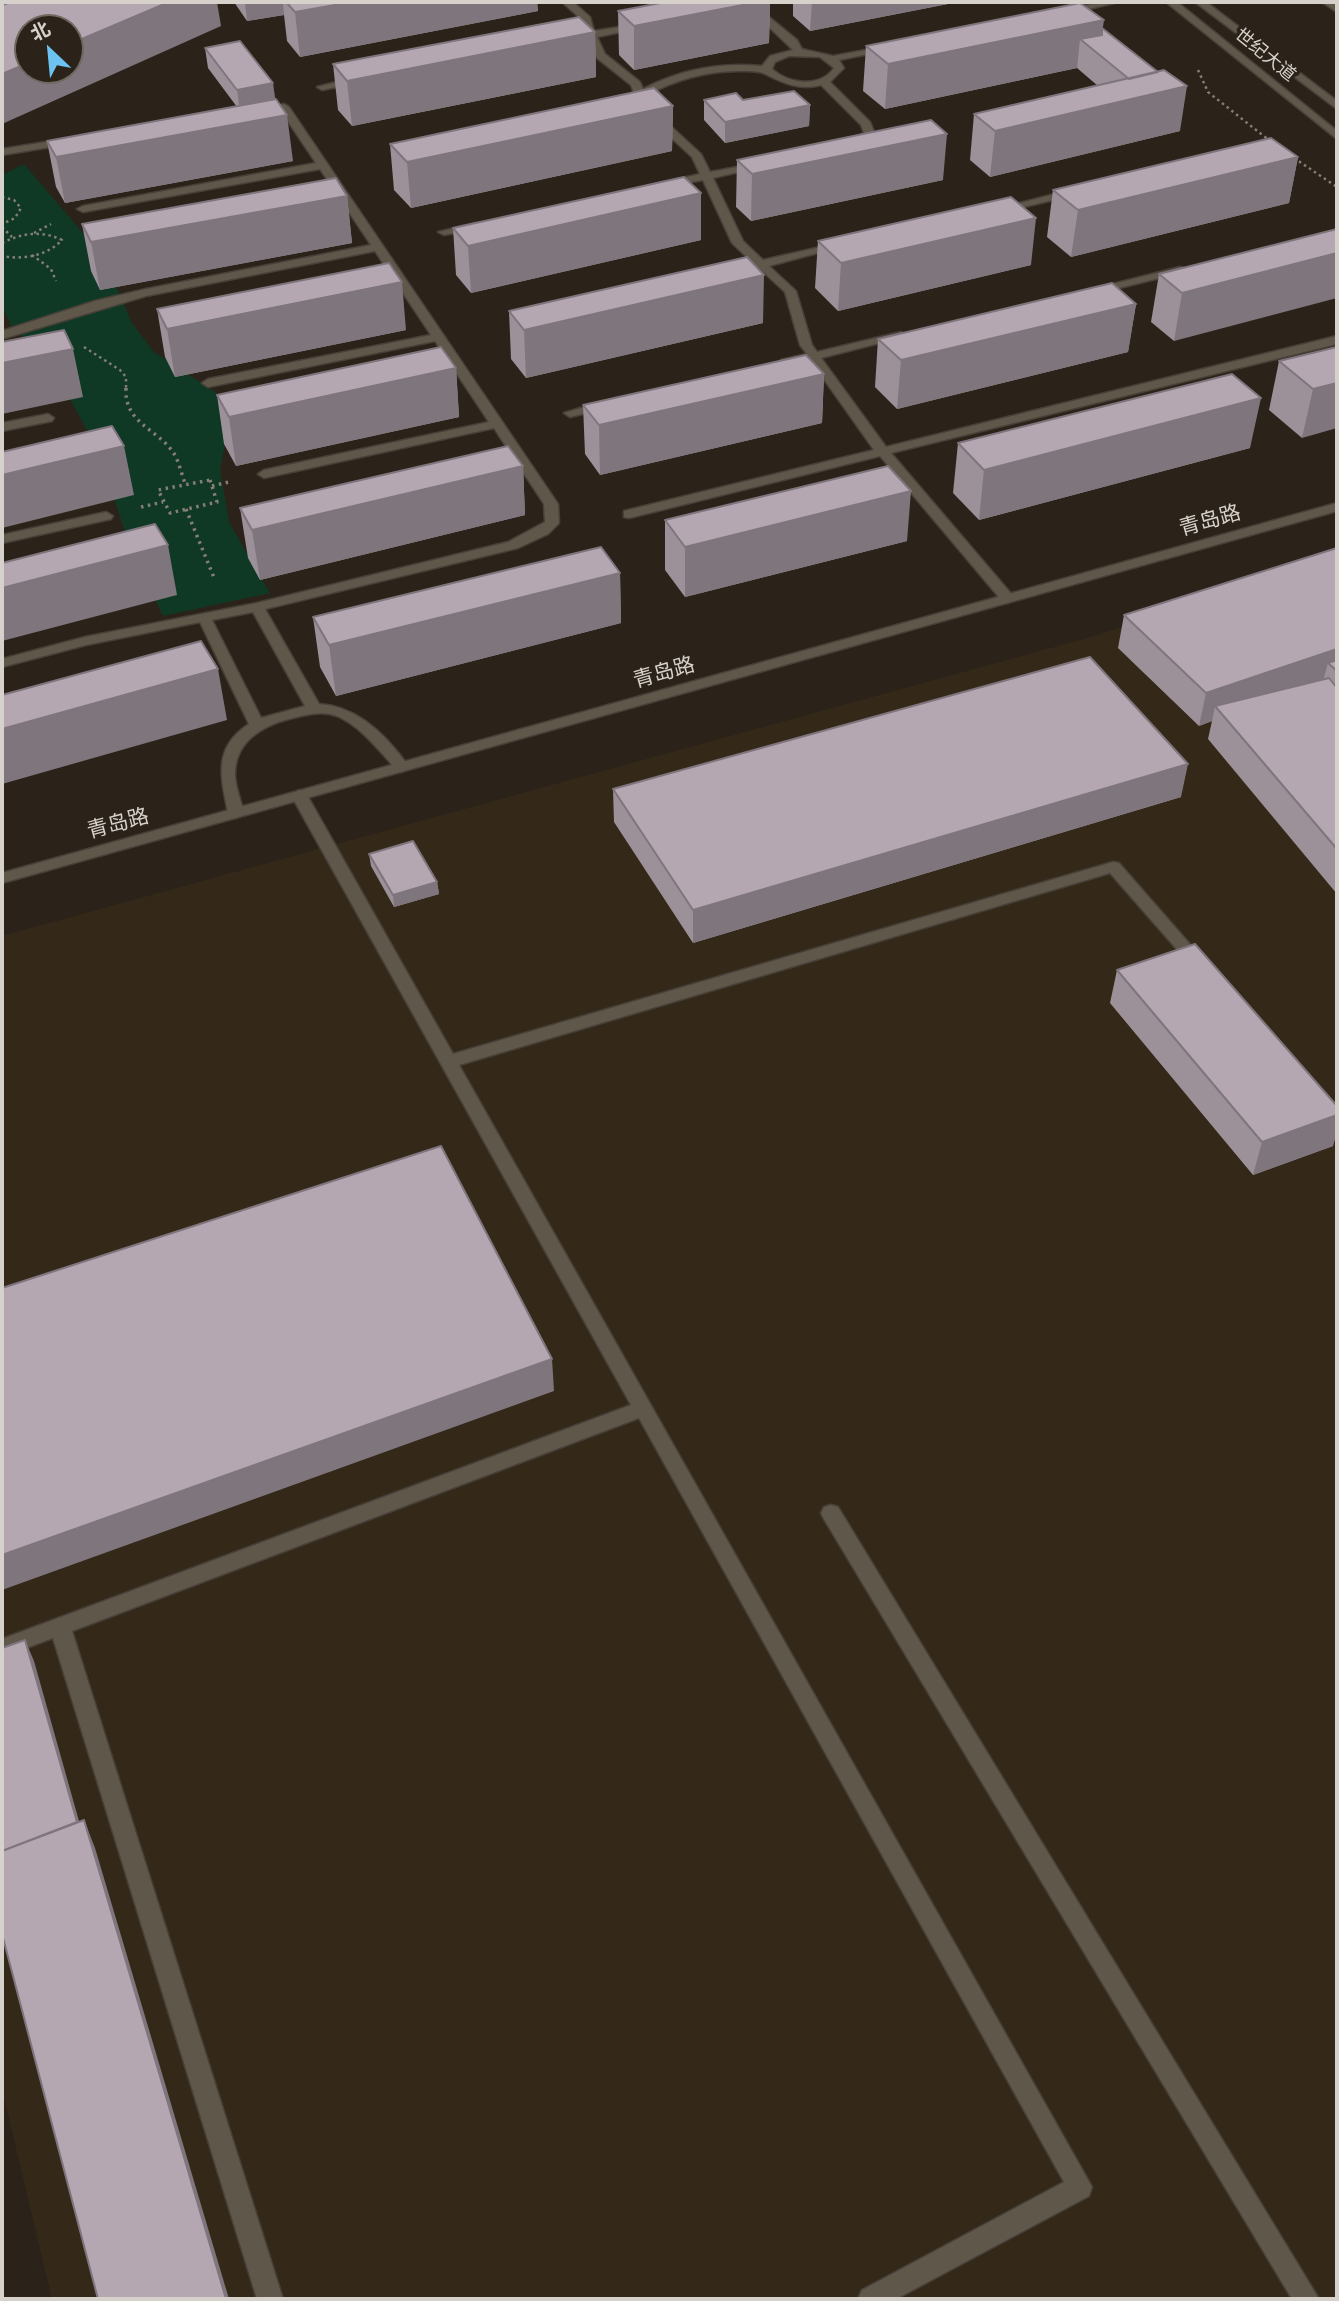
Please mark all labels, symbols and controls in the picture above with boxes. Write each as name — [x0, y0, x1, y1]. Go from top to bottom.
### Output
north arrow — [14, 14, 84, 84]
text: 北 — [27, 17, 54, 46]
street label: 世纪大道 — [1230, 24, 1300, 86]
street label: 青岛路 — [1176, 500, 1244, 542]
street label: 青岛路 — [630, 652, 698, 694]
street label: 青岛路 — [84, 804, 152, 844]

